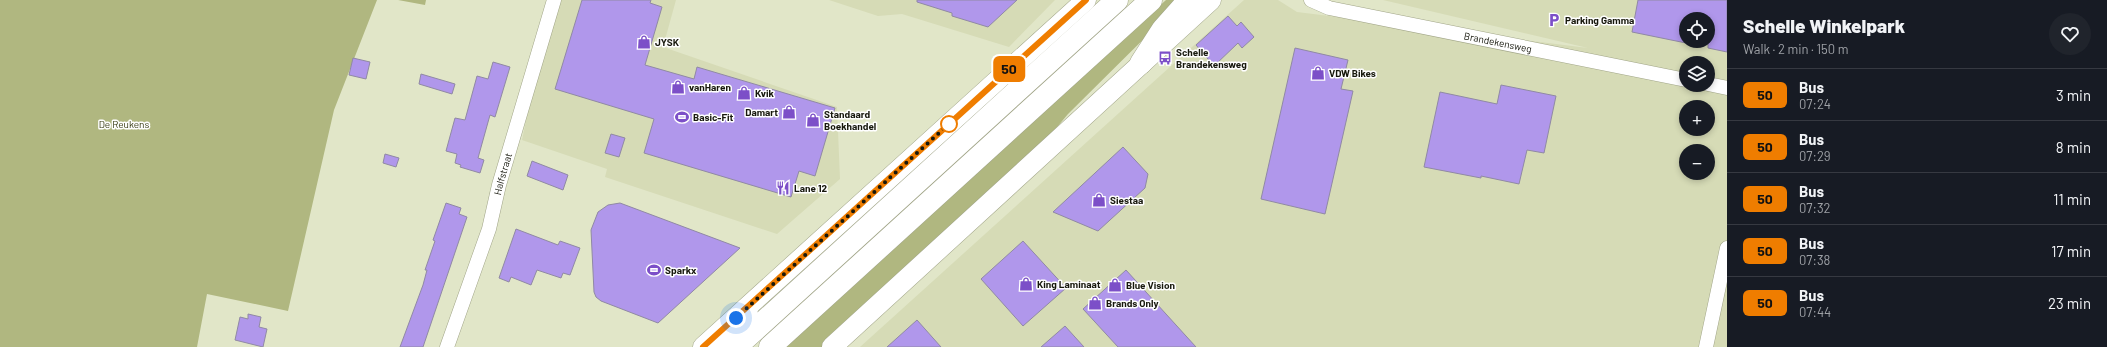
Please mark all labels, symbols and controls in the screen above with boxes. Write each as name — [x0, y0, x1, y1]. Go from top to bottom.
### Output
parking icon: Parking Gamma — [1546, 12, 1562, 28]
map controls — [1679, 12, 1715, 180]
button: locate — [1679, 12, 1715, 48]
button: heart — [2049, 13, 2091, 55]
place label: Parking Gamma — [1565, 14, 1634, 26]
text: Schelle Winkelpark — [1743, 14, 1905, 37]
street label: Brandekensweg — [1463, 29, 1533, 55]
shop icon: JYSK — [636, 34, 652, 50]
place label: JYSK — [655, 36, 680, 48]
text: Walk · 2 min · 150 m — [1743, 41, 1848, 57]
place label: Schelle Brandekensweg — [1176, 46, 1247, 70]
bus stop icon: Schelle Brandekensweg — [1157, 50, 1173, 66]
line badge: 50 — [991, 56, 1027, 82]
button: layers — [1679, 56, 1715, 92]
text: 50 — [1001, 60, 1017, 77]
shop icon: VDW Bikes — [1310, 65, 1326, 81]
place label: VDW Bikes — [1329, 67, 1376, 79]
text: Bus — [1799, 78, 1824, 96]
shop icon: vanHaren — [670, 79, 686, 95]
place label: vanHaren — [689, 81, 731, 93]
shop icon: Kvik — [736, 85, 752, 101]
text: 50 — [1757, 86, 1773, 103]
text: 3 min — [2056, 86, 2091, 104]
place label: Kvik — [755, 87, 775, 99]
text: 07:24 — [1799, 96, 1831, 112]
button: + — [1679, 100, 1715, 136]
shop icon: Damart — [781, 104, 797, 120]
place label: Damart — [745, 106, 778, 118]
place label: Standaard Boekhandel — [824, 108, 876, 132]
sports icon: Basic-Fit — [674, 109, 690, 125]
place label: Basic-Fit — [693, 111, 734, 123]
shop icon: Standaard Boekhandel — [805, 112, 821, 128]
unlabelled marker — [940, 115, 958, 133]
park label: De Reukens — [99, 118, 150, 130]
text: Bus — [1799, 130, 1824, 148]
text: 50 — [1757, 138, 1773, 155]
text: 8 min — [2056, 138, 2091, 156]
button: − — [1679, 144, 1715, 180]
text: 07:29 — [1799, 148, 1831, 164]
street label: Halfstraat — [491, 151, 514, 196]
restaurant icon: Lane 12 — [775, 180, 791, 196]
place label: Lane 12 — [794, 182, 827, 194]
text: Bus — [1799, 182, 1824, 200]
text: 50 — [1757, 190, 1773, 207]
text: 11 min — [2053, 190, 2091, 208]
shop icon: Siestaa — [1091, 192, 1107, 208]
place label: Siestaa — [1110, 194, 1143, 206]
text: 07:32 — [1799, 200, 1831, 216]
text: Bus — [1799, 234, 1824, 252]
text: 50 — [1757, 242, 1773, 259]
text: 17 min — [2051, 242, 2091, 260]
text: 07:38 — [1799, 252, 1830, 268]
sports icon: Sparkx — [646, 262, 662, 278]
place label: Sparkx — [665, 264, 697, 276]
shop icon: King Laminaat — [1018, 276, 1034, 292]
shop icon: Blue Vision — [1107, 277, 1123, 293]
place label: King Laminaat — [1037, 278, 1101, 290]
place label: Blue Vision — [1126, 279, 1175, 291]
text: Bus — [1799, 286, 1824, 304]
text: 50 — [1757, 294, 1773, 311]
text: 23 min — [2048, 294, 2091, 312]
shop icon: Brands Only — [1087, 295, 1103, 311]
place label: Brands Only — [1106, 297, 1159, 309]
text: 07:44 — [1799, 304, 1831, 320]
your location — [726, 308, 746, 328]

